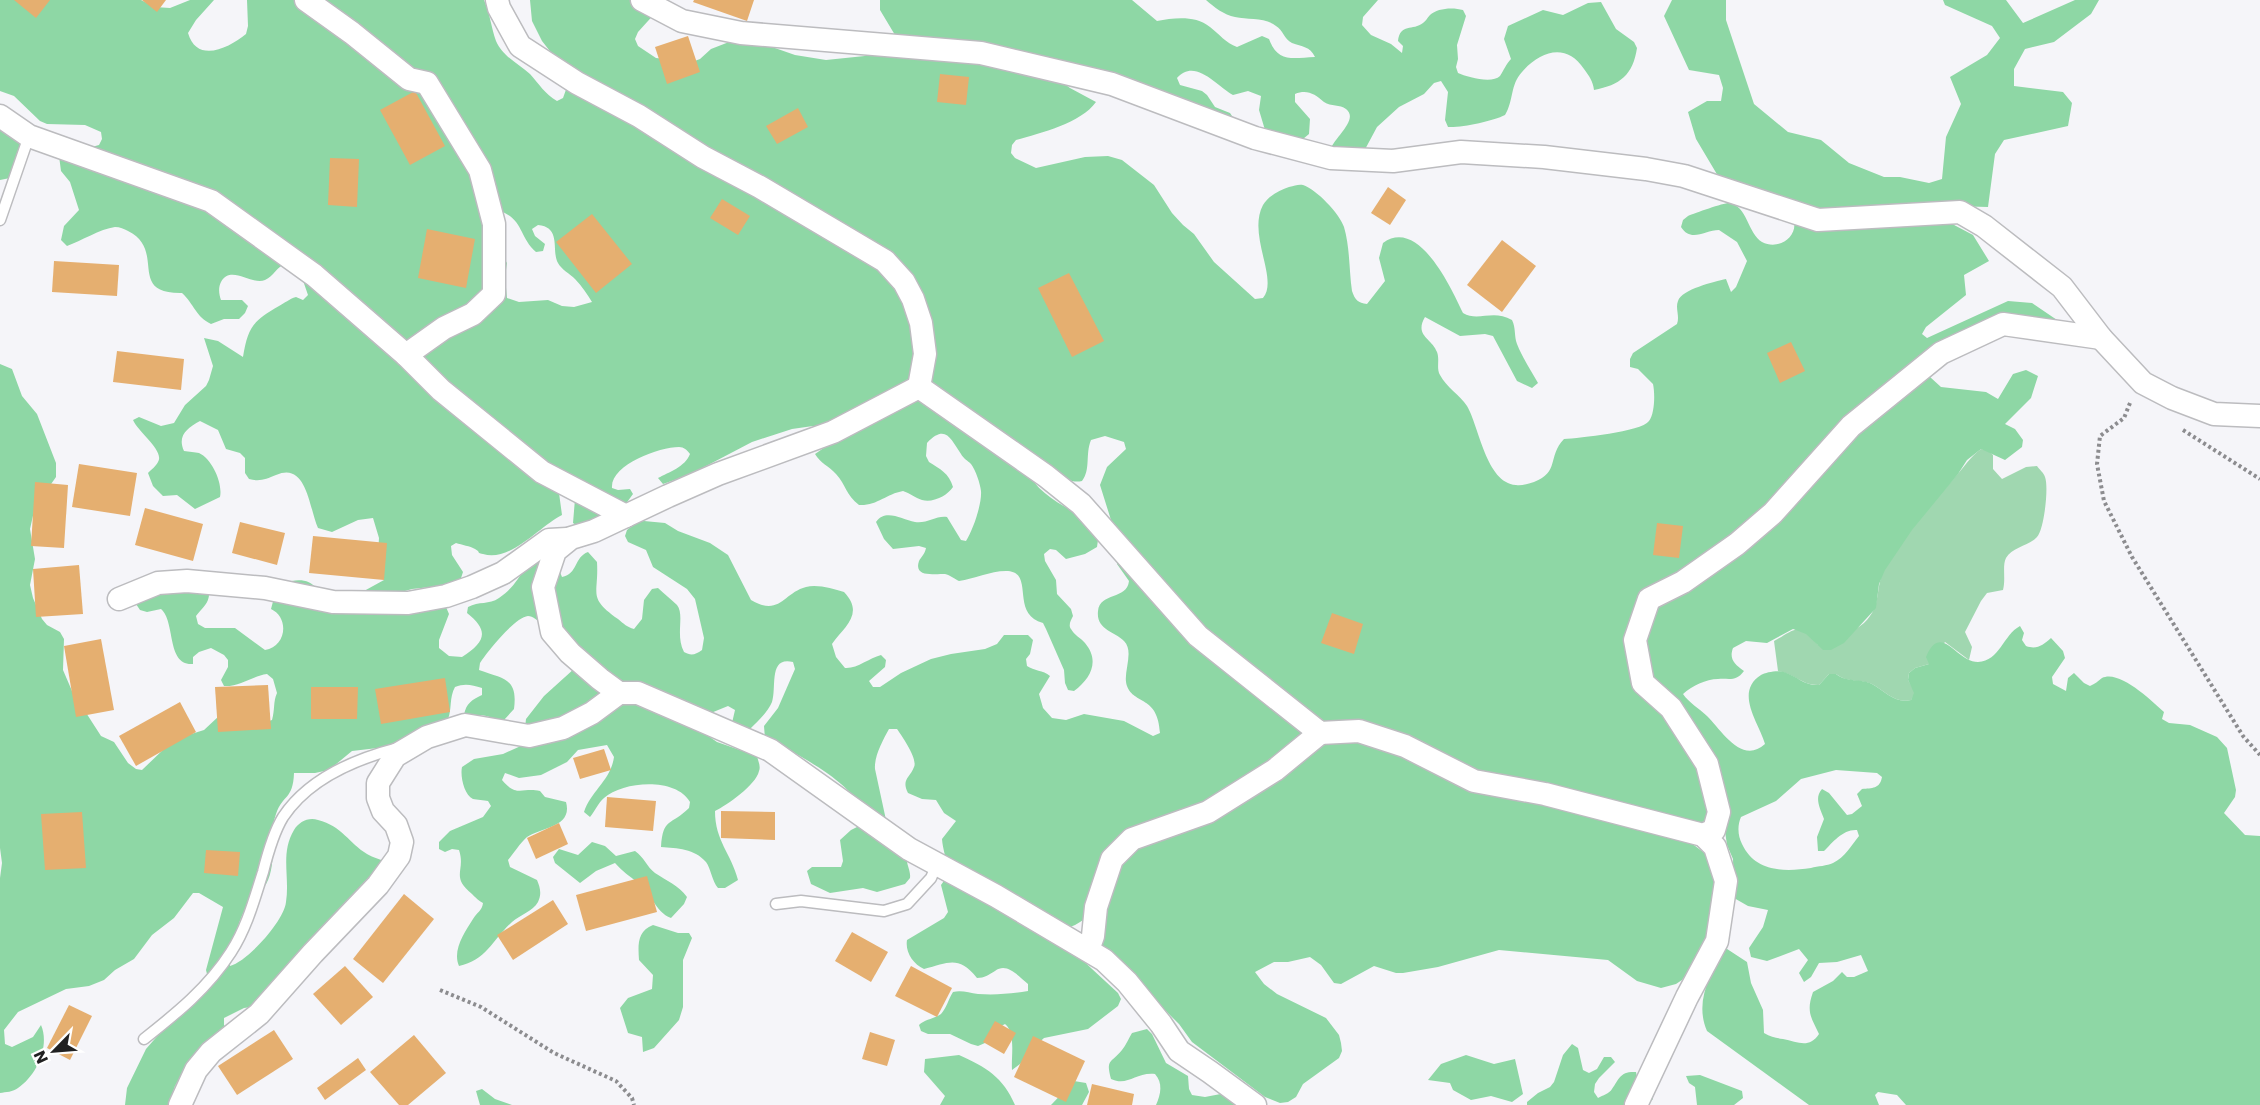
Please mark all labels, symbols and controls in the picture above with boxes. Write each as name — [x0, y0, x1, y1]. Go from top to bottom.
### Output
north arrow — [24, 1021, 84, 1081]
text: N — [28, 1047, 54, 1067]

